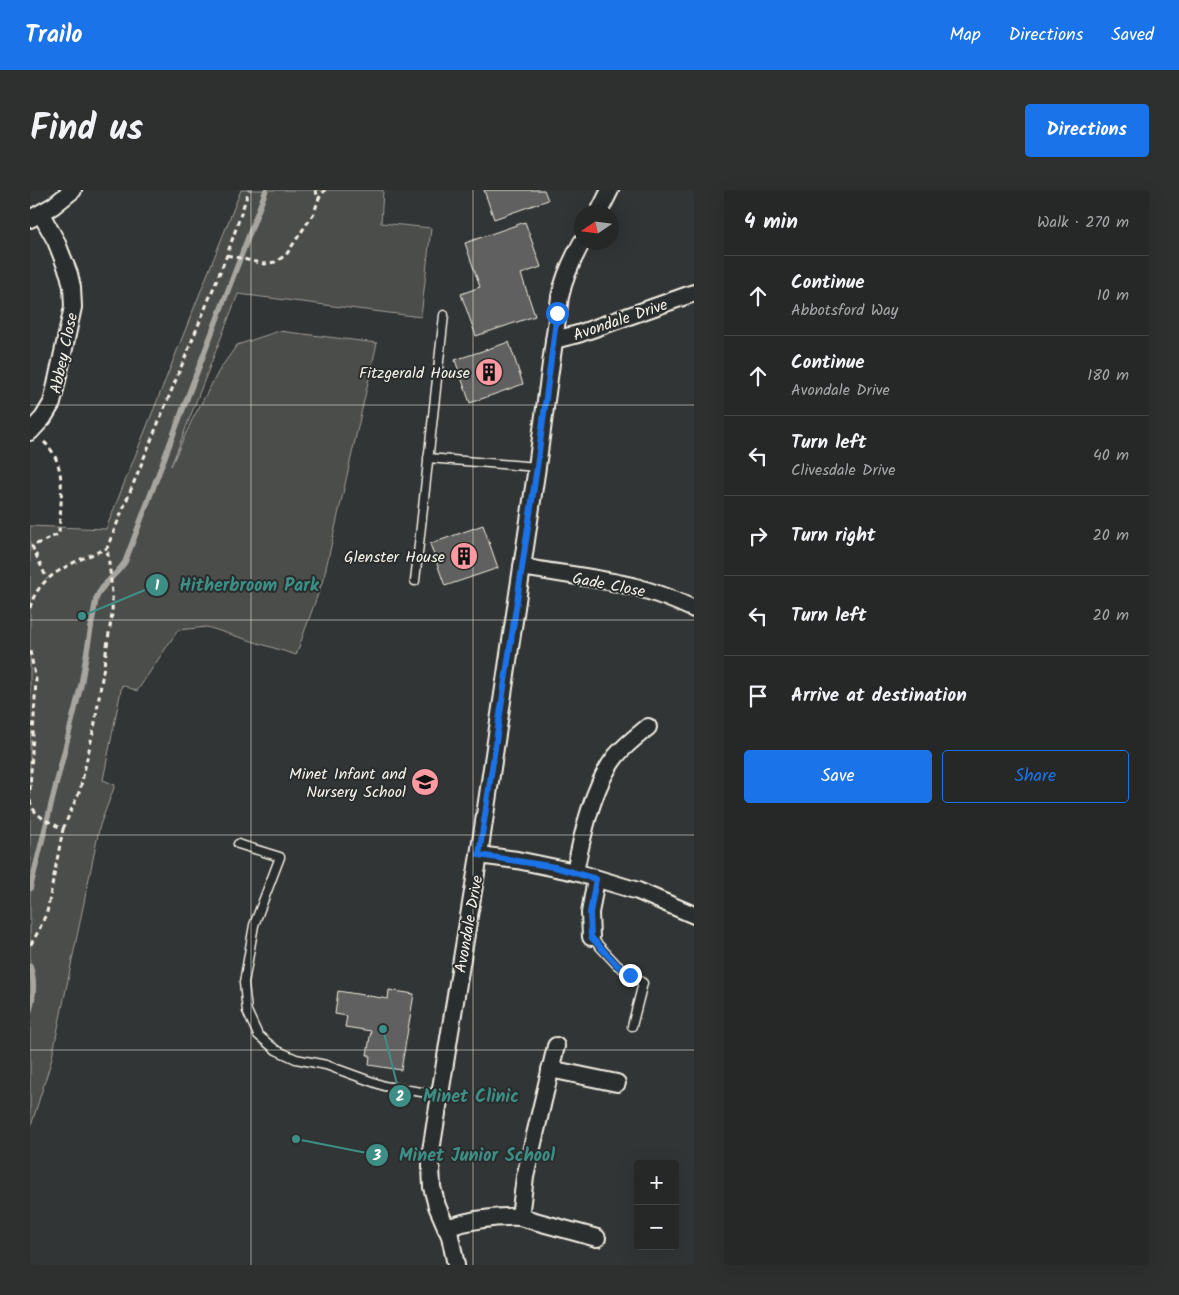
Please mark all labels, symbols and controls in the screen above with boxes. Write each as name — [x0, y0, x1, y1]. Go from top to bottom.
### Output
text: Trailo — [25, 16, 83, 55]
text: Map — [949, 21, 981, 50]
text: Directions — [1009, 21, 1083, 50]
text: Saved — [1111, 21, 1154, 50]
text: Find us — [30, 102, 143, 158]
button: Directions — [1025, 104, 1149, 157]
north arrow — [574, 205, 619, 250]
text: 4 min — [744, 206, 798, 239]
text: Walk · 270 m — [1037, 210, 1129, 235]
text: Continue — [791, 268, 864, 298]
icon: ahead — [744, 282, 772, 310]
text: 10 m — [1097, 283, 1129, 308]
street label: Avondale Drive — [570, 293, 671, 348]
text: Abbotsford Way — [791, 298, 898, 323]
route start — [546, 302, 569, 325]
street label: Abbey Close — [44, 310, 85, 396]
text: Continue — [791, 348, 864, 378]
building icon: Fitzgerald House — [474, 357, 504, 387]
place label: Fitzgerald House — [359, 361, 470, 386]
icon: ahead — [744, 362, 772, 390]
text: 180 m — [1087, 363, 1129, 388]
text: Avondale Drive — [791, 378, 890, 403]
text: Turn left — [791, 428, 866, 458]
icon: left — [744, 442, 772, 470]
text: 40 m — [1093, 443, 1129, 468]
text: Clivesdale Drive — [791, 458, 895, 483]
text: Turn right — [791, 521, 876, 551]
icon: right — [744, 522, 772, 550]
text: 20 m — [1093, 523, 1129, 548]
building icon: Glenster House — [449, 541, 479, 571]
place label: Glenster House — [344, 545, 445, 570]
street label: Gade Close — [570, 566, 647, 605]
callout: Hitherbroom Park — [144, 568, 328, 601]
text: Hitherbroom Park — [179, 572, 320, 601]
text: 1 — [155, 574, 160, 598]
text: Turn left — [791, 601, 866, 631]
icon: left — [744, 602, 772, 630]
text: 20 m — [1093, 603, 1129, 628]
text: Arrive at destination — [791, 681, 967, 711]
icon: arrive — [744, 682, 772, 710]
button: Save — [744, 750, 932, 803]
button: Share — [942, 750, 1129, 803]
place label: Minet Infant and Nursery School — [289, 762, 407, 805]
school or university icon: Minet Infant and Nursery School — [410, 767, 440, 797]
street label: Avondale Drive — [449, 874, 490, 975]
route end — [619, 964, 642, 987]
callout: Minet Clinic — [388, 1079, 529, 1112]
text: Minet Clinic — [423, 1083, 519, 1112]
text: 2 — [396, 1085, 405, 1109]
callout: Minet Junior School — [364, 1138, 565, 1171]
text: Minet Junior School — [399, 1142, 555, 1171]
text: 3 — [372, 1144, 381, 1168]
map controls — [634, 1160, 679, 1250]
button: + — [634, 1160, 679, 1205]
button: − — [634, 1205, 679, 1250]

